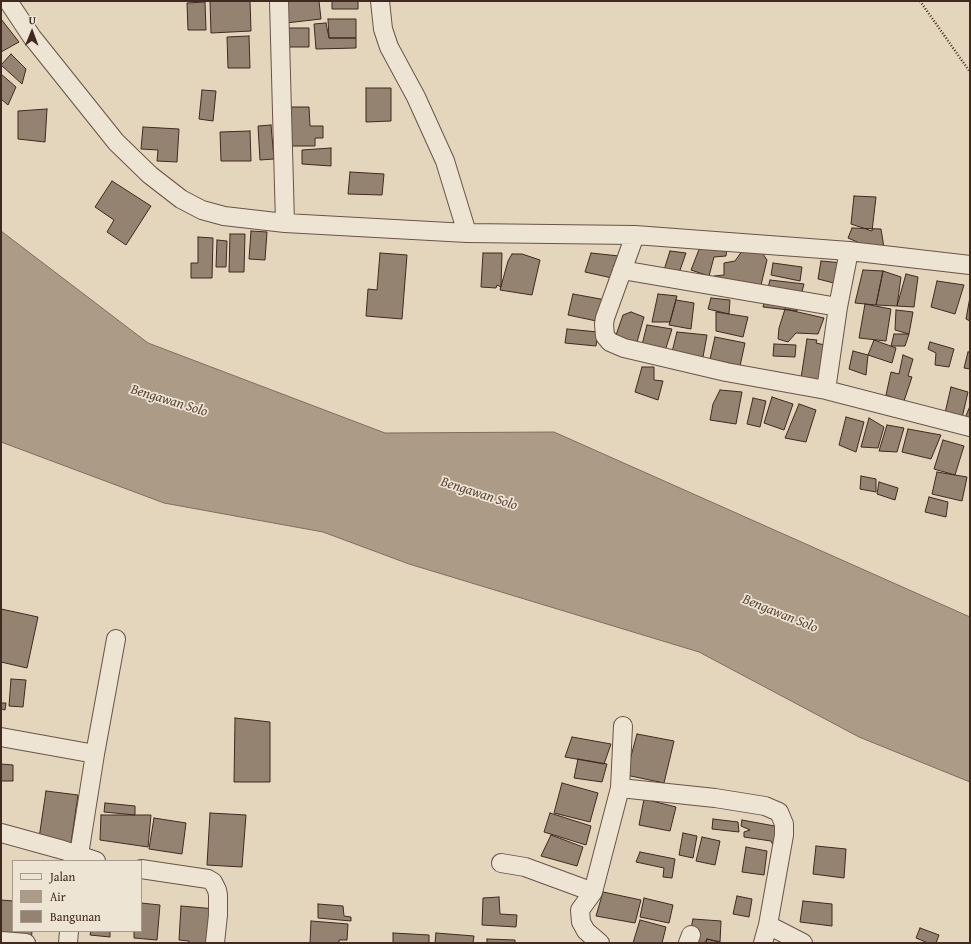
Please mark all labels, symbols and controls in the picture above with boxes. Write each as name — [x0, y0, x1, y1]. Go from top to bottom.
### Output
north arrow — [12, 12, 52, 52]
text: U — [28, 12, 36, 28]
water label: Bengawan Solo — [129, 381, 209, 421]
water label: Bengawan Solo — [439, 474, 519, 514]
water label: Bengawan Solo — [740, 591, 820, 637]
legend — [12, 860, 142, 932]
text: Jalan — [50, 868, 75, 885]
text: Air — [50, 888, 66, 905]
text: Bangunan — [50, 908, 101, 925]

